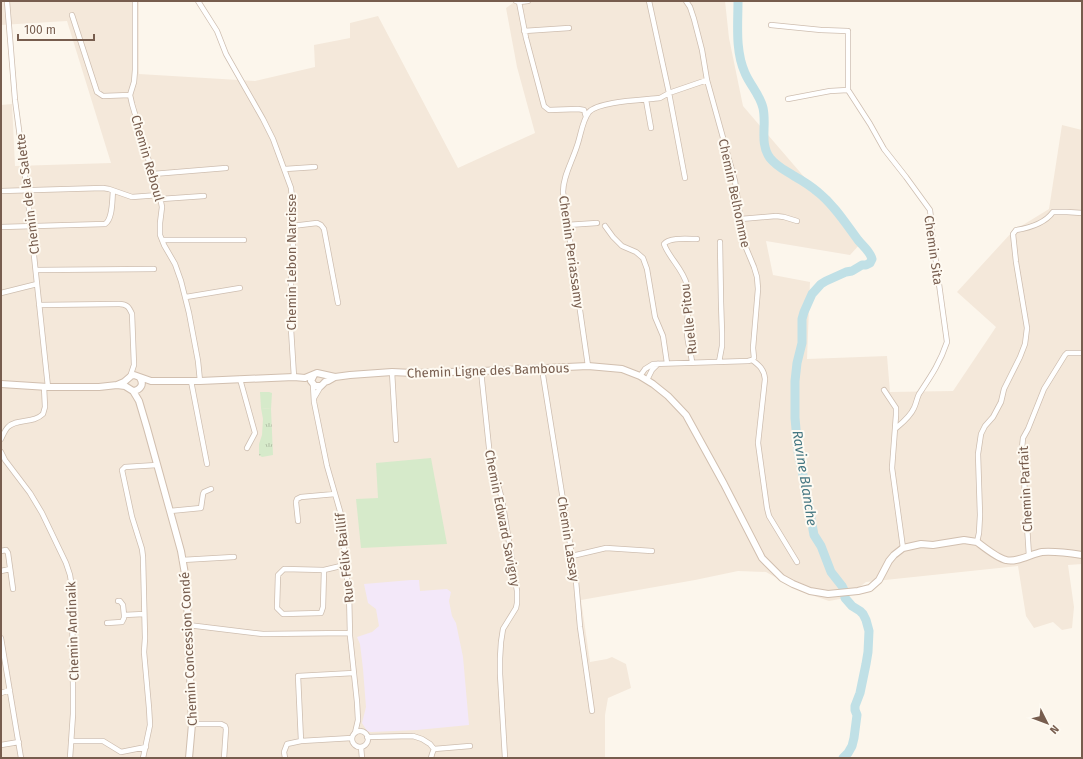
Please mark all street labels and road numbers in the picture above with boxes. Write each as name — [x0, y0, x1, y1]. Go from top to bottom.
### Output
street label: Chemin Reboul — [128, 113, 167, 203]
street label: Chemin de la Salette — [13, 133, 42, 255]
street label: Chemin Belhomme — [716, 137, 753, 249]
street label: Chemin Lebon Narcisse — [284, 194, 299, 330]
street label: Chemin Periassamy — [556, 195, 587, 310]
street label: Chemin Sita — [921, 214, 946, 286]
street label: Ruelle Pitou — [677, 283, 700, 355]
street label: Chemin Ligne des Bambous — [407, 360, 569, 381]
street label: Chemin Parfait — [1016, 445, 1035, 532]
street label: Chemin Edward Savigny — [482, 448, 523, 588]
street label: Chemin Lassay — [554, 495, 583, 583]
street label: Rue Félix Baillif — [332, 511, 357, 604]
street label: Chemin Concession Condé — [177, 571, 200, 726]
street label: Chemin Andinaik — [63, 581, 82, 681]

